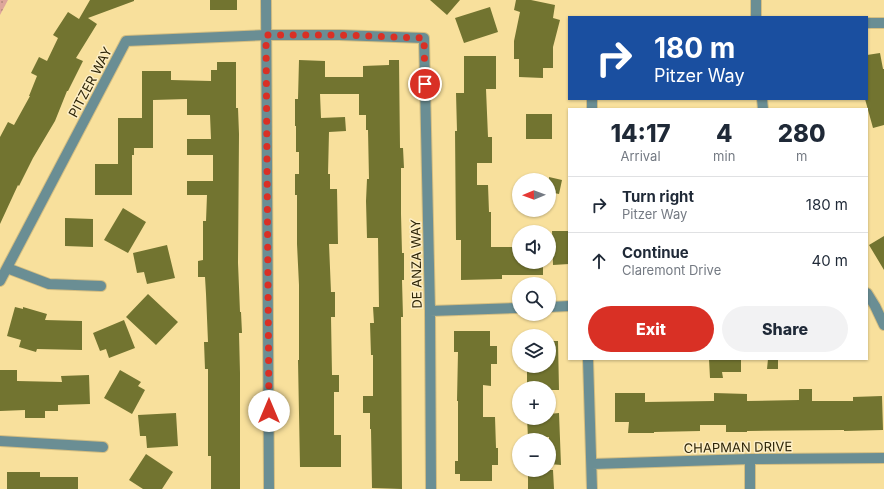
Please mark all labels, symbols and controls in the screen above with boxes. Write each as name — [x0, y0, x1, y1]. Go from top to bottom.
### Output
text: 180 m — [654, 31, 735, 65]
icon: right — [588, 32, 640, 84]
street label: PITZER WAY — [65, 44, 115, 120]
text: Pitzer Way — [654, 65, 745, 86]
pin — [408, 67, 442, 101]
icon: arrive — [414, 73, 436, 95]
text: 14:17 — [610, 119, 671, 148]
text: 4 — [716, 119, 732, 148]
text: 280 — [778, 119, 826, 148]
text: Arrival — [621, 148, 661, 164]
text: min — [713, 148, 735, 164]
text: m — [796, 148, 807, 164]
north arrow — [512, 173, 556, 217]
map controls — [512, 173, 556, 477]
text: Turn right — [622, 187, 694, 206]
icon: right — [588, 194, 610, 216]
text: 180 m — [806, 195, 848, 214]
text: Pitzer Way — [622, 206, 687, 222]
street label: DE ANZA WAY — [407, 219, 425, 309]
button: sound — [512, 225, 556, 269]
text: Continue — [622, 243, 689, 262]
icon: ahead — [588, 250, 610, 272]
text: 40 m — [811, 251, 848, 270]
text: Claremont Drive — [622, 262, 721, 278]
button: search — [512, 277, 556, 321]
button: Exit — [588, 306, 714, 352]
button: Share — [722, 306, 848, 352]
button: layers — [512, 329, 556, 373]
button: + — [512, 381, 556, 425]
position arrow — [248, 390, 290, 432]
button: − — [512, 433, 556, 477]
street label: CHAPMAN DRIVE — [684, 438, 792, 456]

